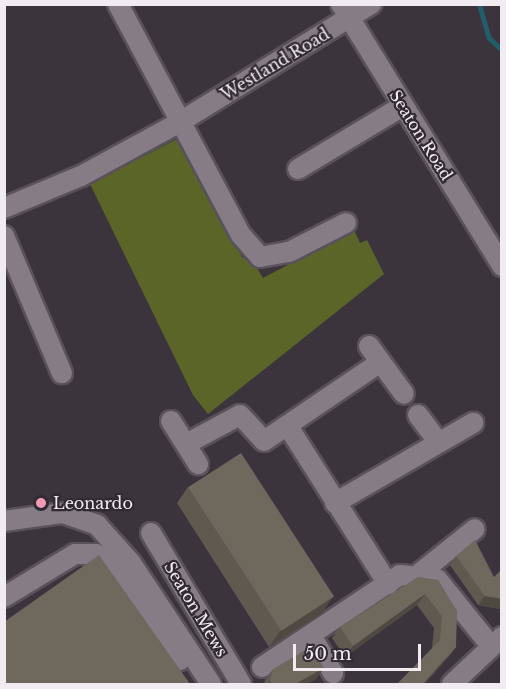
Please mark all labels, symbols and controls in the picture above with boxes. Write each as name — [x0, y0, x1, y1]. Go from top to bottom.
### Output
street label: Westland Road — [217, 24, 333, 104]
street label: Seaton Road — [386, 86, 456, 184]
place label: Leonardo — [53, 493, 133, 513]
marker: Leonardo — [34, 496, 48, 510]
street label: Seaton Mews — [160, 558, 232, 660]
scale bar — [296, 632, 424, 670]
text: 50 m — [304, 643, 352, 665]

